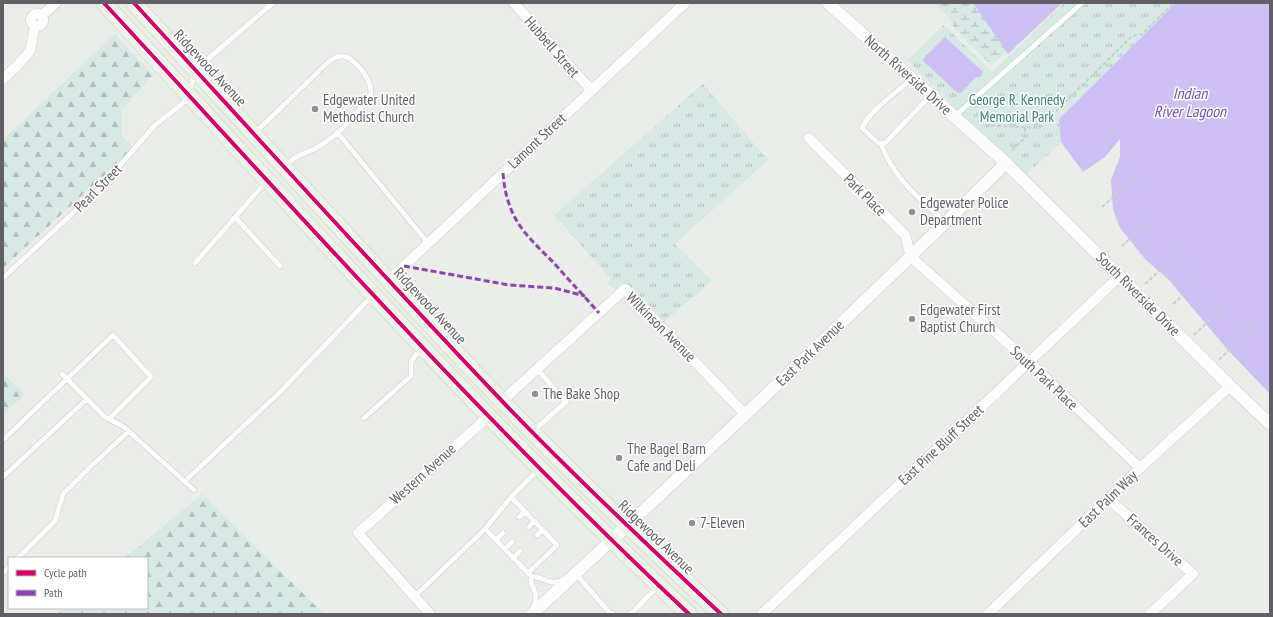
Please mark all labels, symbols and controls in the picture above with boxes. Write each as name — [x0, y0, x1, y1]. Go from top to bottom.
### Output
street label: Hubbell Street — [521, 12, 584, 81]
street label: Ridgewood Avenue — [170, 25, 251, 110]
street label: North Riverside Drive — [861, 30, 956, 119]
water label: Indian River Lagoon — [1154, 83, 1227, 121]
place label: Edgewater United Methodist Church — [323, 90, 415, 126]
park label: George R. Kennedy Memorial Park — [969, 90, 1066, 126]
marker: Edgewater United Methodist Church — [310, 104, 320, 114]
street label: Lamont Street — [503, 109, 570, 173]
street label: Pearl Street — [70, 160, 126, 216]
street label: Park Place — [840, 169, 891, 220]
place label: Edgewater Police Department — [920, 193, 1009, 229]
marker: Edgewater Police Department — [907, 207, 917, 217]
street label: South Riverside Drive — [1092, 248, 1184, 340]
street label: Ridgewood Avenue — [390, 263, 471, 348]
street label: Wilkinson Avenue — [622, 288, 700, 366]
place label: Edgewater First Baptist Church — [920, 300, 1001, 336]
marker: Edgewater First Baptist Church — [907, 314, 917, 324]
street label: East Park Avenue — [772, 315, 848, 390]
street label: South Park Place — [1006, 341, 1082, 414]
place label: The Bake Shop — [543, 384, 620, 403]
marker: The Bake Shop — [530, 389, 540, 399]
street label: East Pine Bluff Street — [894, 400, 987, 489]
street label: Western Avenue — [386, 439, 460, 508]
place label: The Bagel Barn Cafe and Deli — [627, 439, 706, 475]
marker: The Bagel Barn Cafe and Deli — [614, 453, 624, 463]
street label: East Palm Way — [1074, 466, 1141, 531]
street label: Ridgewood Avenue — [614, 496, 698, 578]
street label: Frances Drive — [1123, 509, 1188, 570]
place label: 7-Eleven — [700, 513, 745, 532]
marker: 7-Eleven — [687, 518, 697, 528]
legend — [8, 557, 148, 609]
text: Cycle path — [44, 565, 87, 580]
text: Path — [44, 585, 62, 600]

